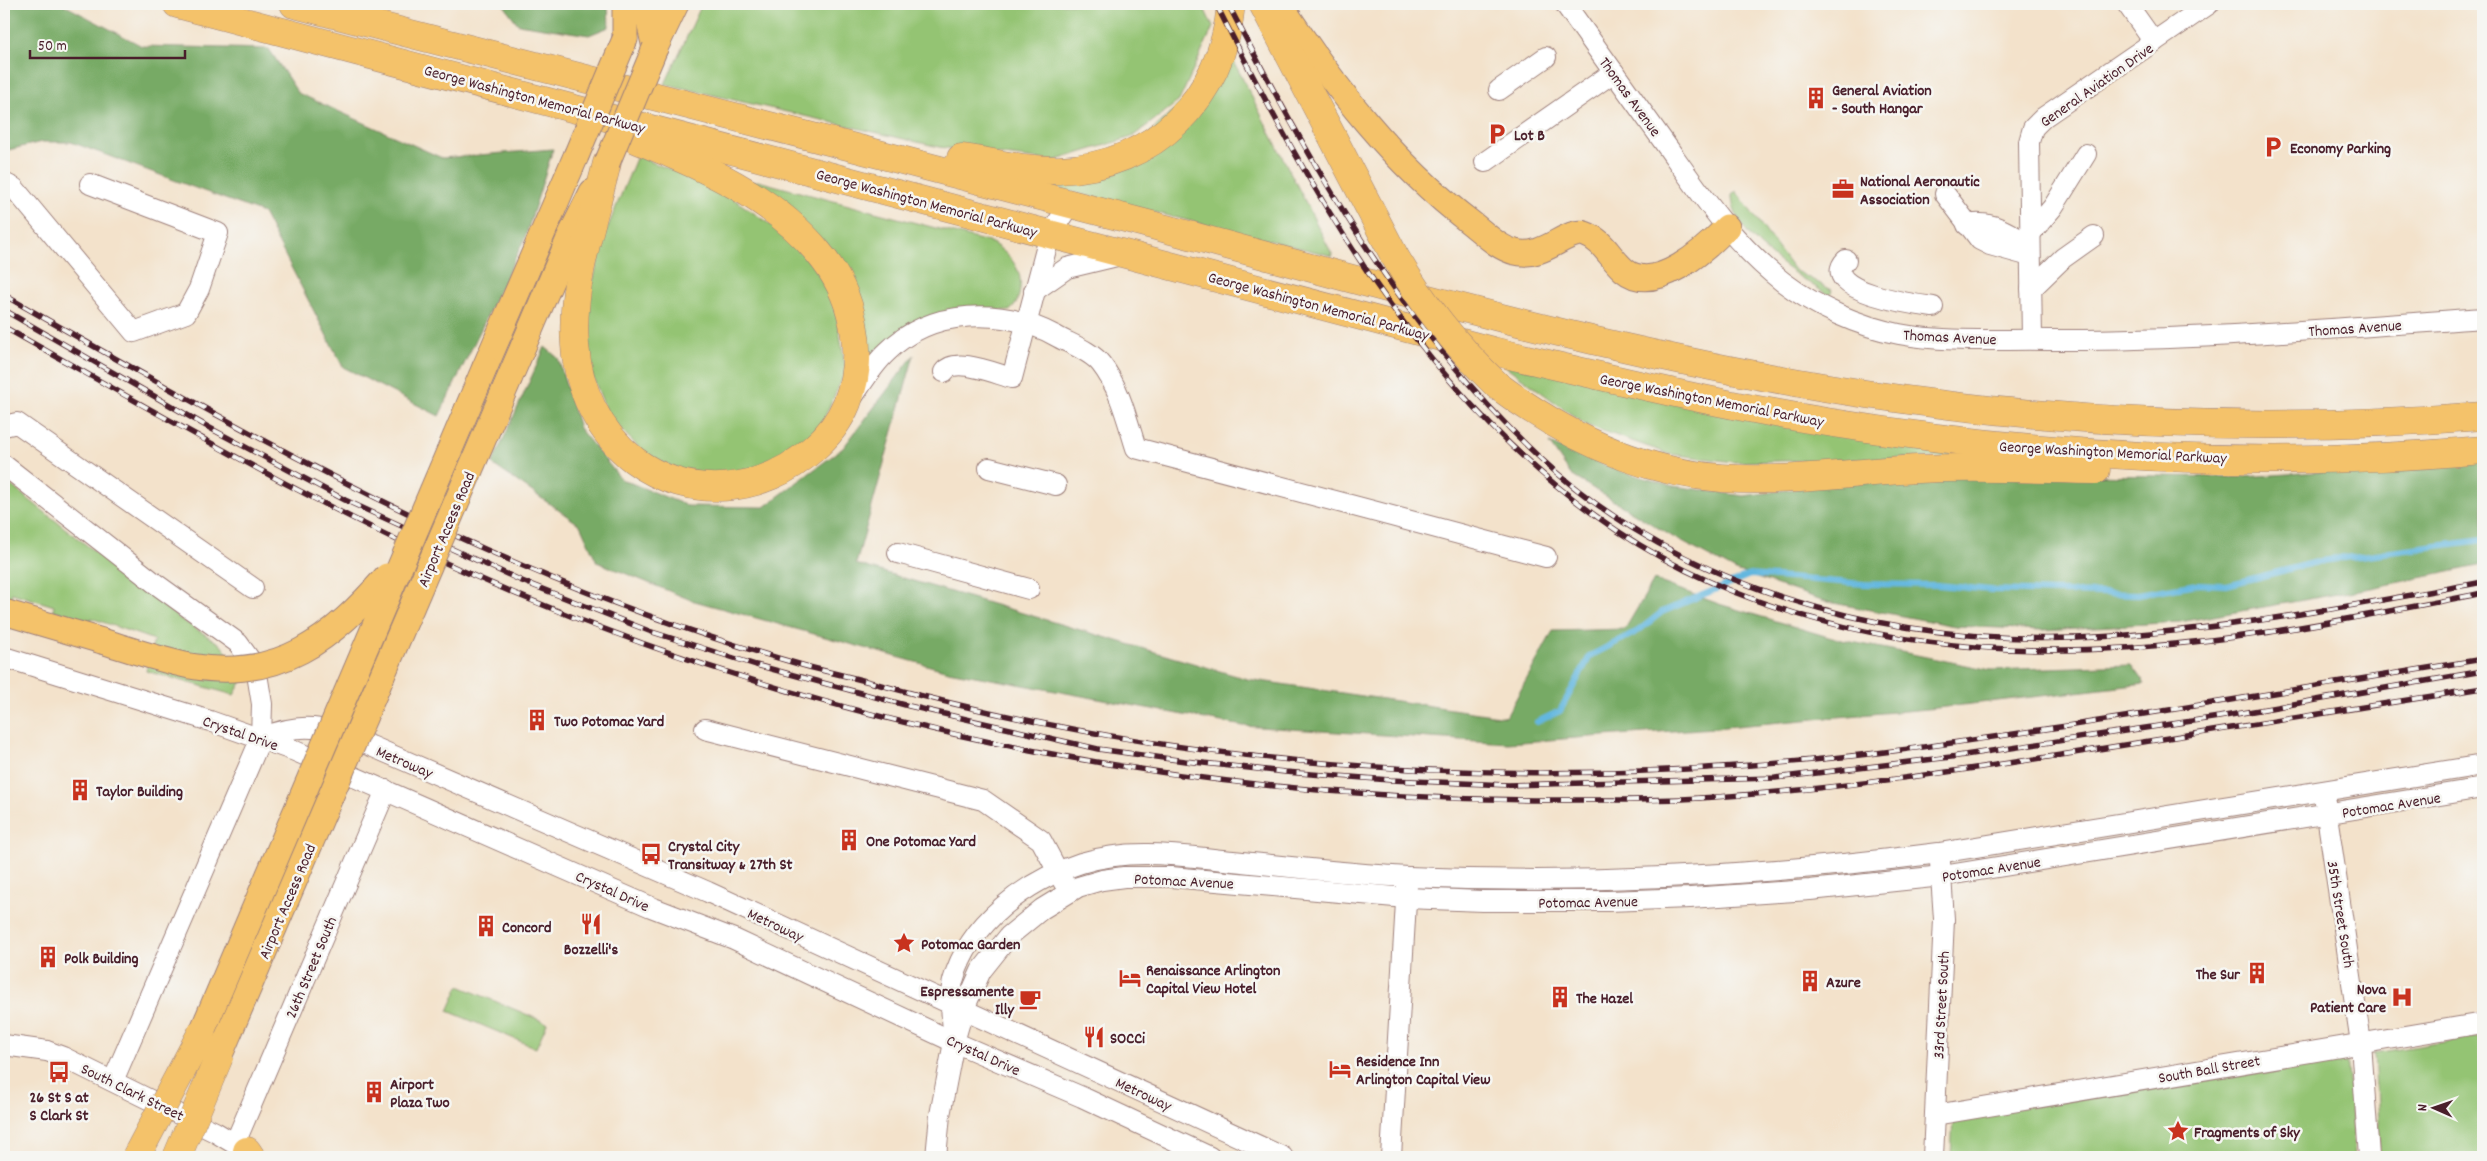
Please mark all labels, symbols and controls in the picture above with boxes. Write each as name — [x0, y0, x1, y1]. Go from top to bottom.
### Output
scale bar — [30, 28, 185, 60]
text: 50 m — [38, 36, 67, 58]
street label: General Aviation Drive — [2036, 38, 2159, 134]
street label: Thomas Avenue — [1592, 53, 1666, 142]
street label: George Washington Memorial Parkway — [421, 60, 648, 141]
place label: General Aviation - South Hangar — [1832, 80, 1932, 121]
building icon: General Aviation - South Hangar — [1803, 85, 1829, 111]
parking icon: Lot B — [1484, 121, 1510, 147]
place label: Lot B — [1514, 125, 1545, 148]
parking icon: Economy Parking — [2260, 134, 2286, 160]
place label: Economy Parking — [2290, 138, 2391, 161]
street label: George Washington Memorial Parkway — [813, 164, 1040, 245]
place label: National Aeronautic Association — [1860, 171, 1980, 212]
office icon: National Aeronautic Association — [1830, 176, 1856, 202]
street label: George Washington Memorial Parkway — [1205, 267, 1432, 348]
street label: Thomas Avenue — [2308, 315, 2403, 344]
street label: Thomas Avenue — [1903, 325, 1997, 352]
street label: George Washington Memorial Parkway — [1597, 368, 1826, 435]
street label: George Washington Memorial Parkway — [1998, 436, 2228, 471]
street label: Airport Access Road — [413, 469, 482, 591]
building icon: Two Potomac Yard — [524, 707, 550, 733]
street label: Crystal Drive — [199, 711, 281, 758]
place label: Two Potomac Yard — [554, 711, 664, 734]
street label: Metroway — [372, 741, 436, 786]
building icon: Taylor Building — [67, 777, 93, 803]
place label: Taylor Building — [96, 781, 183, 804]
street label: Potomac Avenue — [2340, 787, 2442, 826]
building icon: One Potomac Yard — [836, 827, 862, 853]
place label: One Potomac Yard — [866, 831, 976, 854]
place label: Crystal City Transitway & 27th St — [668, 836, 793, 877]
street label: Airport Access Road — [254, 841, 323, 963]
bus stop icon: Crystal City Transitway & 27th St — [638, 841, 664, 867]
street label: Potomac Avenue — [1940, 851, 2042, 890]
street label: 35th Street South — [2320, 859, 2359, 970]
street label: Crystal Drive — [571, 866, 653, 919]
street label: Potomac Avenue — [1133, 868, 1234, 897]
street label: Potomac Avenue — [1538, 891, 1638, 916]
street label: Metroway — [743, 903, 807, 950]
restaurant icon: Bozzelli's — [578, 911, 604, 937]
building icon: Concord — [473, 913, 499, 939]
street label: 26th Street South — [281, 914, 344, 1022]
place label: Concord — [502, 917, 551, 940]
place icon: Potomac Garden — [891, 930, 917, 956]
place label: Potomac Garden — [921, 934, 1020, 957]
place label: Bozzelli's — [564, 939, 618, 962]
building icon: Polk Building — [35, 944, 61, 970]
place label: Polk Building — [64, 948, 138, 971]
street label: 33rd Street South — [1928, 951, 1957, 1060]
place label: Renaissance Arlington Capital View Hotel — [1146, 960, 1280, 1001]
building icon: The Sur — [2244, 960, 2270, 986]
place label: The Sur — [2196, 964, 2241, 987]
hotel icon: Renaissance Arlington Capital View Hotel — [1117, 965, 1143, 991]
building icon: Azure — [1797, 968, 1823, 994]
place label: Azure — [1826, 972, 1861, 995]
place label: Nova Patient Care — [2310, 979, 2387, 1020]
place label: Espressamente Illy — [920, 981, 1016, 1022]
building icon: The Hazel — [1547, 984, 1573, 1010]
hospital icon: Nova Patient Care — [2389, 984, 2415, 1010]
cafe icon: Espressamente Illy — [1017, 986, 1043, 1012]
place label: The Hazel — [1576, 988, 1633, 1011]
restaurant icon: SOCCi — [1081, 1024, 1107, 1050]
place label: SOCCi — [1110, 1028, 1145, 1051]
street label: Crystal Drive — [942, 1030, 1024, 1083]
street label: South Ball Street — [2157, 1050, 2262, 1091]
place label: Residence Inn Arlington Capital View — [1356, 1051, 1490, 1092]
hotel icon: Residence Inn Arlington Capital View — [1327, 1056, 1353, 1082]
street label: South Clark Street — [76, 1058, 187, 1128]
bus stop icon: 26 St S at S Clark St — [46, 1059, 72, 1085]
street label: Metroway — [1111, 1072, 1175, 1119]
place label: Airport Plaza Two — [390, 1074, 450, 1115]
building icon: Airport Plaza Two — [361, 1079, 387, 1105]
north arrow — [2410, 1084, 2460, 1134]
place label: 26 St S at S Clark St — [29, 1087, 89, 1128]
text: N — [2413, 1104, 2433, 1111]
place icon: Fragments of Sky — [2165, 1118, 2191, 1144]
place label: Fragments of Sky — [2194, 1122, 2301, 1145]

